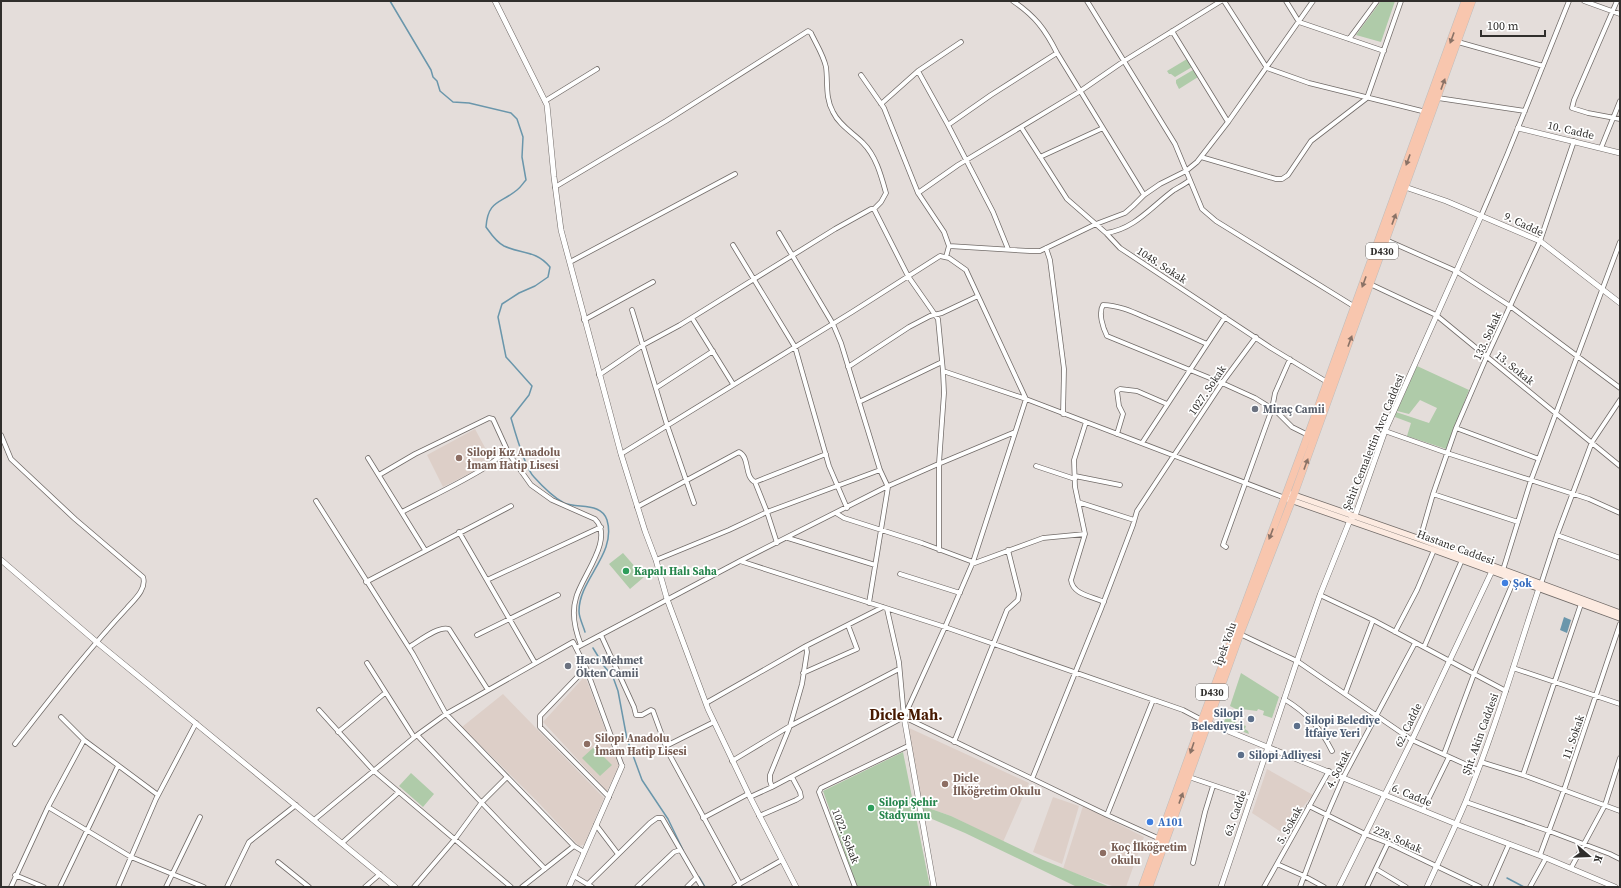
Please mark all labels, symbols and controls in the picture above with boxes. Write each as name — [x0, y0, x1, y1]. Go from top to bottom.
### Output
scale bar — [1481, 12, 1545, 38]
text: 100 m — [1487, 18, 1519, 34]
one-way arrow — [1449, 32, 1455, 44]
one-way arrow — [1440, 77, 1446, 89]
street label: 10. Cadde — [1546, 118, 1596, 143]
one-way arrow — [1405, 154, 1411, 166]
street label: 9. Cadde — [1502, 209, 1546, 240]
one-way arrow — [1391, 213, 1397, 225]
road number: D430 — [1366, 243, 1398, 259]
street label: 1048. Sokak — [1134, 244, 1191, 288]
one-way arrow — [1360, 277, 1366, 289]
street label: 133. Sokak — [1470, 309, 1506, 363]
one-way arrow — [1347, 335, 1353, 347]
street label: 13. Sokak — [1492, 348, 1538, 389]
street label: 1027. Sokak — [1185, 362, 1230, 418]
street label: Şehit Cemalettin Avcı Caddesi — [1339, 372, 1408, 513]
place label: Miraç Camii — [1263, 402, 1325, 417]
marker: Miraç Camii — [1250, 404, 1260, 414]
place label: Silopi Kız Anadolu İmam Hatip Lisesi — [467, 445, 560, 473]
marker: Silopi Kız Anadolu İmam Hatip Lisesi — [454, 453, 464, 463]
one-way arrow — [1303, 457, 1309, 469]
street label: Hastane Caddesi — [1415, 526, 1497, 568]
one-way arrow — [1268, 529, 1274, 541]
place label: Kapalı Halı Saha — [634, 564, 717, 579]
marker: Kapalı Halı Saha — [621, 566, 631, 576]
place label: Şok — [1513, 576, 1532, 591]
marker: Şok — [1500, 578, 1510, 588]
street label: İpek Yolu — [1211, 620, 1240, 668]
place label: Hacı Mehmet Ökten Camii — [576, 653, 644, 681]
marker: Hacı Mehmet Ökten Camii — [563, 661, 573, 671]
road number: D430 — [1196, 684, 1228, 700]
street label: Şht. Akin Caddesi — [1459, 691, 1502, 777]
street label: 62. Cadde — [1391, 700, 1426, 750]
district label: Dicle Mah. — [869, 704, 943, 725]
place label: Silopi Belediyesi — [1191, 706, 1244, 734]
street label: 11. Sokak — [1559, 712, 1588, 761]
place label: Silopi Belediye İtfaiye Yeri — [1305, 713, 1380, 741]
marker: Silopi Belediyesi — [1246, 714, 1256, 724]
marker: Silopi Belediye İtfaiye Yeri — [1292, 721, 1302, 731]
place label: Silopi Anadolu İmam Hatip Lisesi — [595, 731, 687, 759]
marker: Silopi Anadolu İmam Hatip Lisesi — [582, 739, 592, 749]
one-way arrow — [1188, 742, 1194, 754]
street label: 4. Sokak — [1323, 747, 1355, 791]
place label: Silopi Adliyesi — [1249, 748, 1322, 763]
marker: Silopi Adliyesi — [1236, 750, 1246, 760]
place label: Dicle İlköğretim Okulu — [953, 771, 1041, 799]
marker: Dicle İlköğretim Okulu — [940, 779, 950, 789]
street label: 6. Cadde — [1390, 781, 1434, 810]
street label: 63. Cadde — [1221, 788, 1250, 838]
one-way arrow — [1179, 791, 1185, 803]
place label: Silopi Şehir Stadyumu — [879, 795, 938, 823]
marker: Silopi Şehir Stadyumu — [866, 803, 876, 813]
street label: 5. Sokak — [1273, 803, 1306, 847]
street label: 1022. Sokak — [828, 807, 863, 866]
place label: A101 — [1158, 815, 1183, 830]
marker: A101 — [1145, 817, 1155, 827]
street label: 228. Sokak — [1371, 822, 1425, 857]
north arrow — [1569, 836, 1609, 876]
place label: Koç İlköğretim okulu — [1111, 840, 1187, 868]
marker: Koç İlköğretim okulu — [1098, 848, 1108, 858]
text: K — [1590, 853, 1606, 865]

